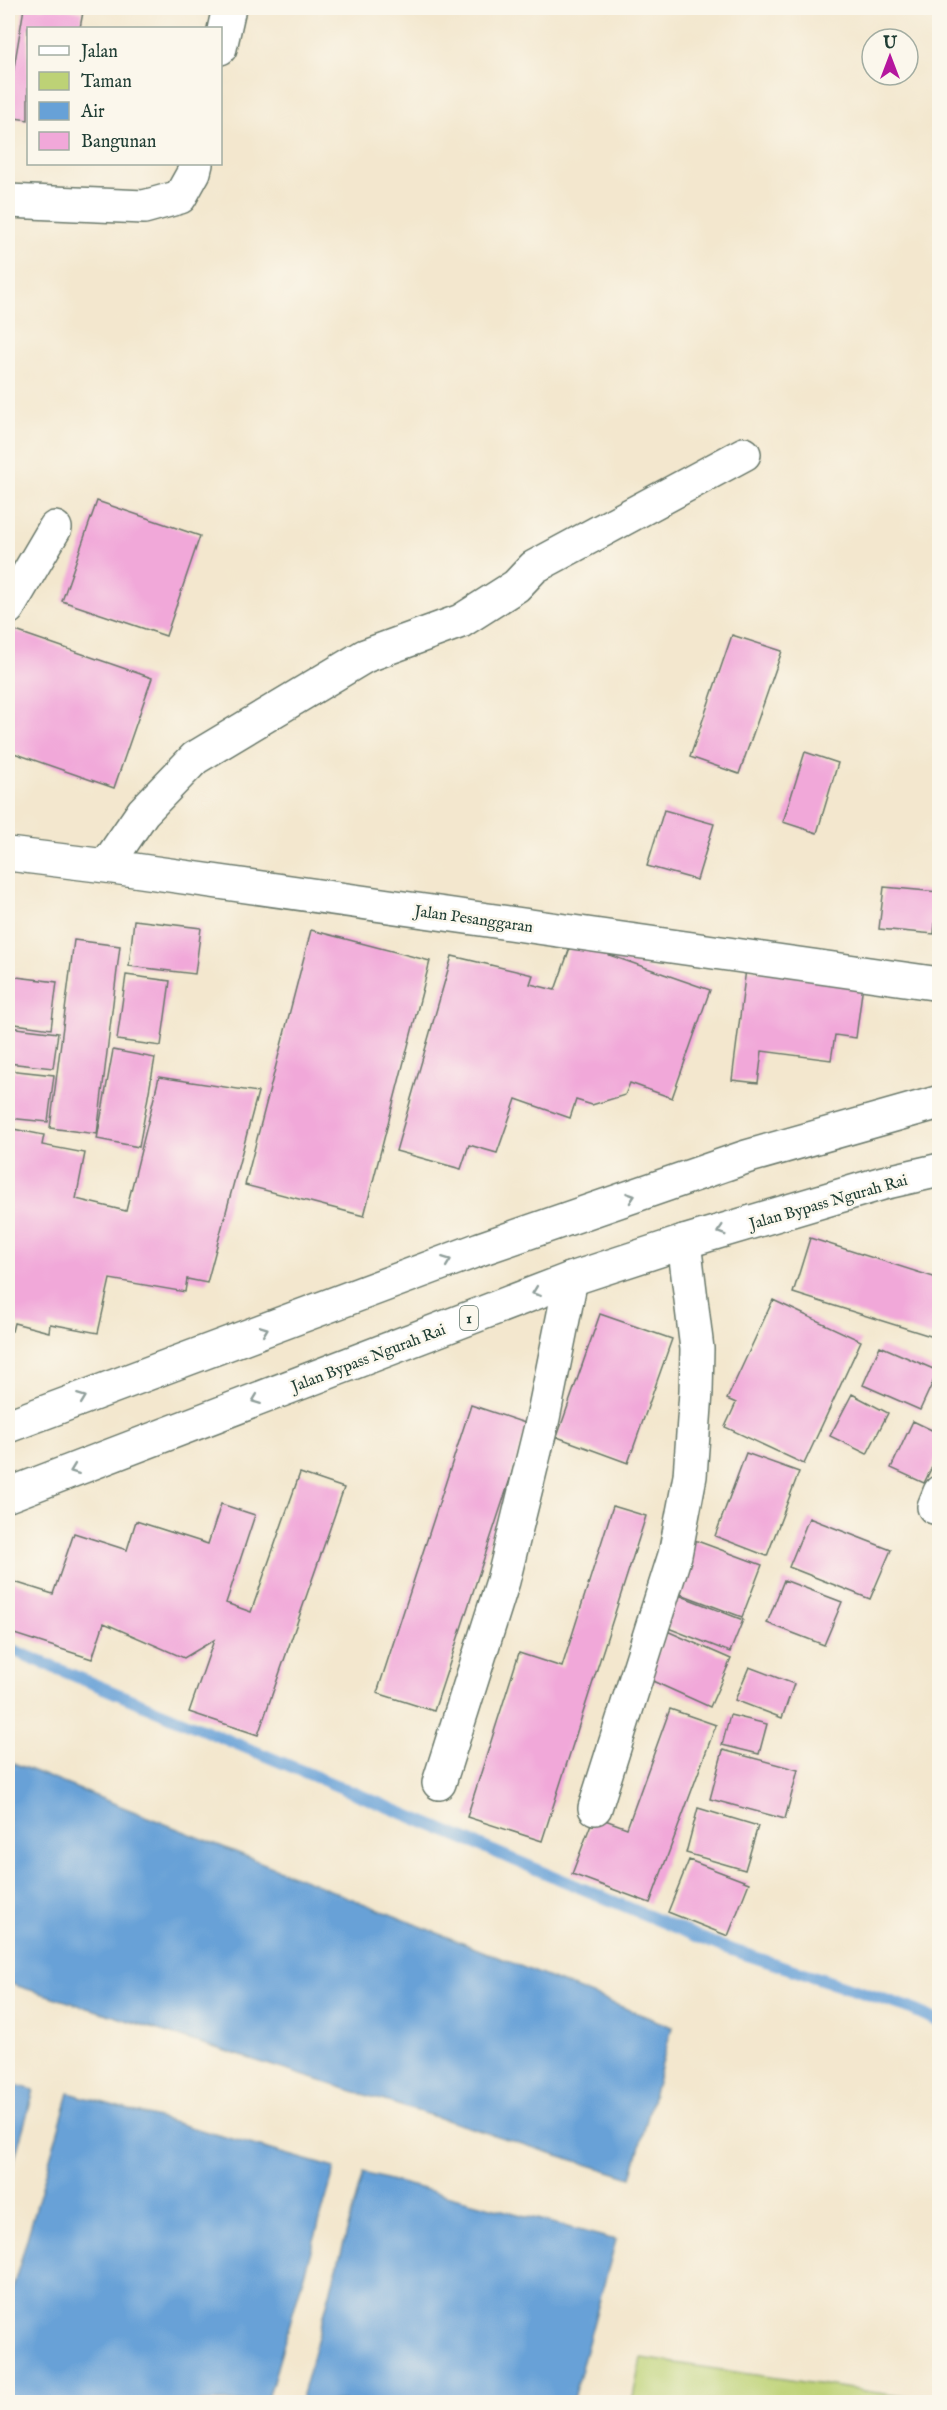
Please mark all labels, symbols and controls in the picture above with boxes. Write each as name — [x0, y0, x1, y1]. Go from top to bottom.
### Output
legend — [27, 27, 222, 165]
north arrow — [860, 27, 920, 87]
text: U — [882, 34, 897, 54]
text: Jalan — [79, 41, 118, 64]
text: Taman — [81, 71, 132, 94]
text: Air — [80, 101, 105, 124]
text: Bangunan — [81, 131, 157, 154]
street label: Jalan Pesanggaran — [411, 901, 535, 938]
street label: Jalan Bypass Ngurah Rai — [745, 1171, 910, 1236]
one-way arrow — [625, 1191, 636, 1204]
one-way arrow — [716, 1224, 727, 1236]
one-way arrow — [441, 1256, 452, 1268]
one-way arrow — [532, 1285, 542, 1298]
road number: 1 — [460, 1306, 478, 1330]
street label: Jalan Bypass Ngurah Rai — [287, 1320, 449, 1398]
one-way arrow — [259, 1324, 269, 1337]
one-way arrow — [76, 1393, 87, 1406]
one-way arrow — [252, 1393, 263, 1405]
one-way arrow — [70, 1463, 81, 1475]

